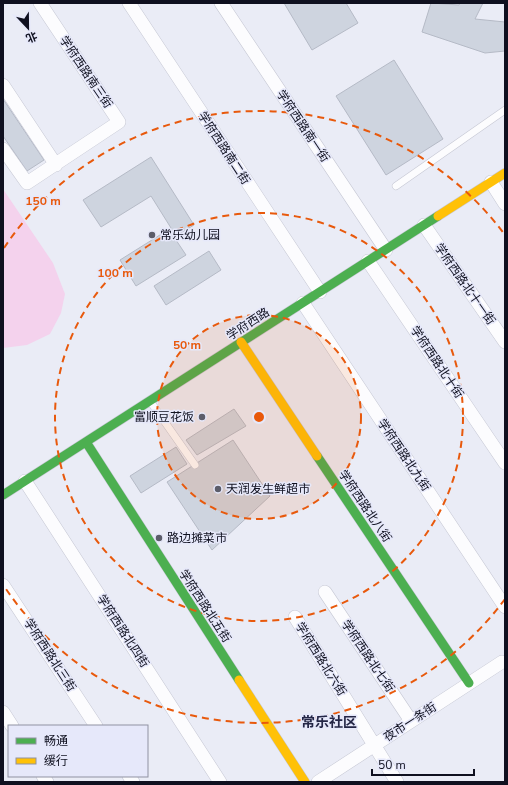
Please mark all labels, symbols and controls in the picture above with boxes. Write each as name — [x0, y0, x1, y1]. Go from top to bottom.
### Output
north arrow — [8, 8, 48, 48]
text: 北 — [24, 28, 39, 46]
street label: 学府西路南三街 — [56, 33, 116, 111]
street label: 学府西路南一街 — [273, 87, 333, 165]
street label: 学府西路南二街 — [194, 108, 254, 188]
text: 150 m — [25, 193, 61, 209]
place label: 常乐幼儿园 — [160, 227, 220, 243]
marker: 常乐幼儿园 — [147, 230, 157, 240]
street label: 学府西路北十一街 — [431, 240, 499, 328]
text: 100 m — [97, 265, 133, 281]
street label: 学府西路 — [224, 304, 272, 344]
street label: 学府西路北十街 — [407, 323, 467, 401]
text: 50 m — [173, 337, 201, 353]
place label: 富顺豆花饭 — [134, 409, 194, 425]
centre of rings — [252, 410, 266, 424]
marker: 富顺豆花饭 — [197, 412, 207, 422]
street label: 学府西路北九街 — [374, 416, 434, 494]
street label: 学府西路北八街 — [335, 467, 395, 545]
place label: 天润发生鲜超市 — [226, 481, 310, 497]
marker: 天润发生鲜超市 — [213, 484, 223, 494]
place label: 路边摊菜市 — [167, 530, 227, 546]
marker: 路边摊菜市 — [154, 533, 164, 543]
street label: 学府西路北五街 — [175, 566, 235, 646]
street label: 学府西路北四街 — [93, 591, 153, 671]
street label: 学府西路北三街 — [20, 615, 80, 695]
street label: 学府西路北七街 — [338, 617, 398, 695]
street label: 学府西路北六街 — [292, 619, 350, 699]
street label: 夜市一条街 — [380, 699, 440, 745]
district label: 常乐社区 — [301, 713, 357, 732]
legend — [8, 725, 148, 777]
text: 畅通 — [44, 733, 68, 749]
scale bar — [372, 751, 474, 777]
text: 缓行 — [44, 753, 68, 769]
text: 50 m — [378, 757, 406, 773]

